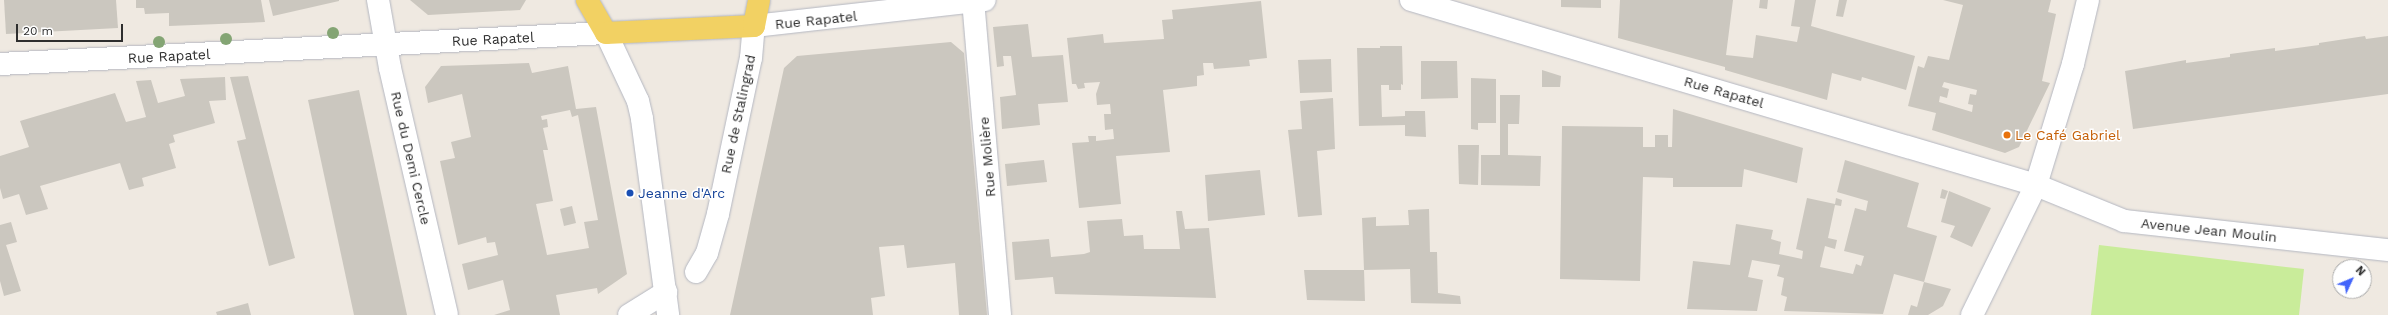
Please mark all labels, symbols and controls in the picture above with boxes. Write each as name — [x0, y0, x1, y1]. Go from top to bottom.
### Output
street label: Rue Rapatel — [774, 7, 858, 33]
scale bar — [18, 16, 125, 42]
text: 20 m — [23, 24, 53, 38]
street label: Rue Rapatel — [451, 28, 535, 50]
street label: Rue Rapatel — [127, 45, 211, 67]
street label: Rue de Stalingrad — [717, 53, 759, 175]
street label: Rue Rapatel — [1682, 73, 1766, 111]
street label: Rue du Demi Cercle — [387, 90, 435, 226]
street label: Rue Molière — [975, 116, 999, 198]
place label: Le Café Gabriel — [2015, 127, 2120, 143]
marker: Le Café Gabriel — [2002, 130, 2012, 140]
place label: Jeanne d'Arc — [638, 185, 725, 201]
marker: Jeanne d'Arc — [625, 188, 635, 198]
street label: Avenue Jean Moulin — [2140, 214, 2278, 246]
north arrow — [2332, 259, 2372, 299]
text: N — [2353, 264, 2368, 278]

